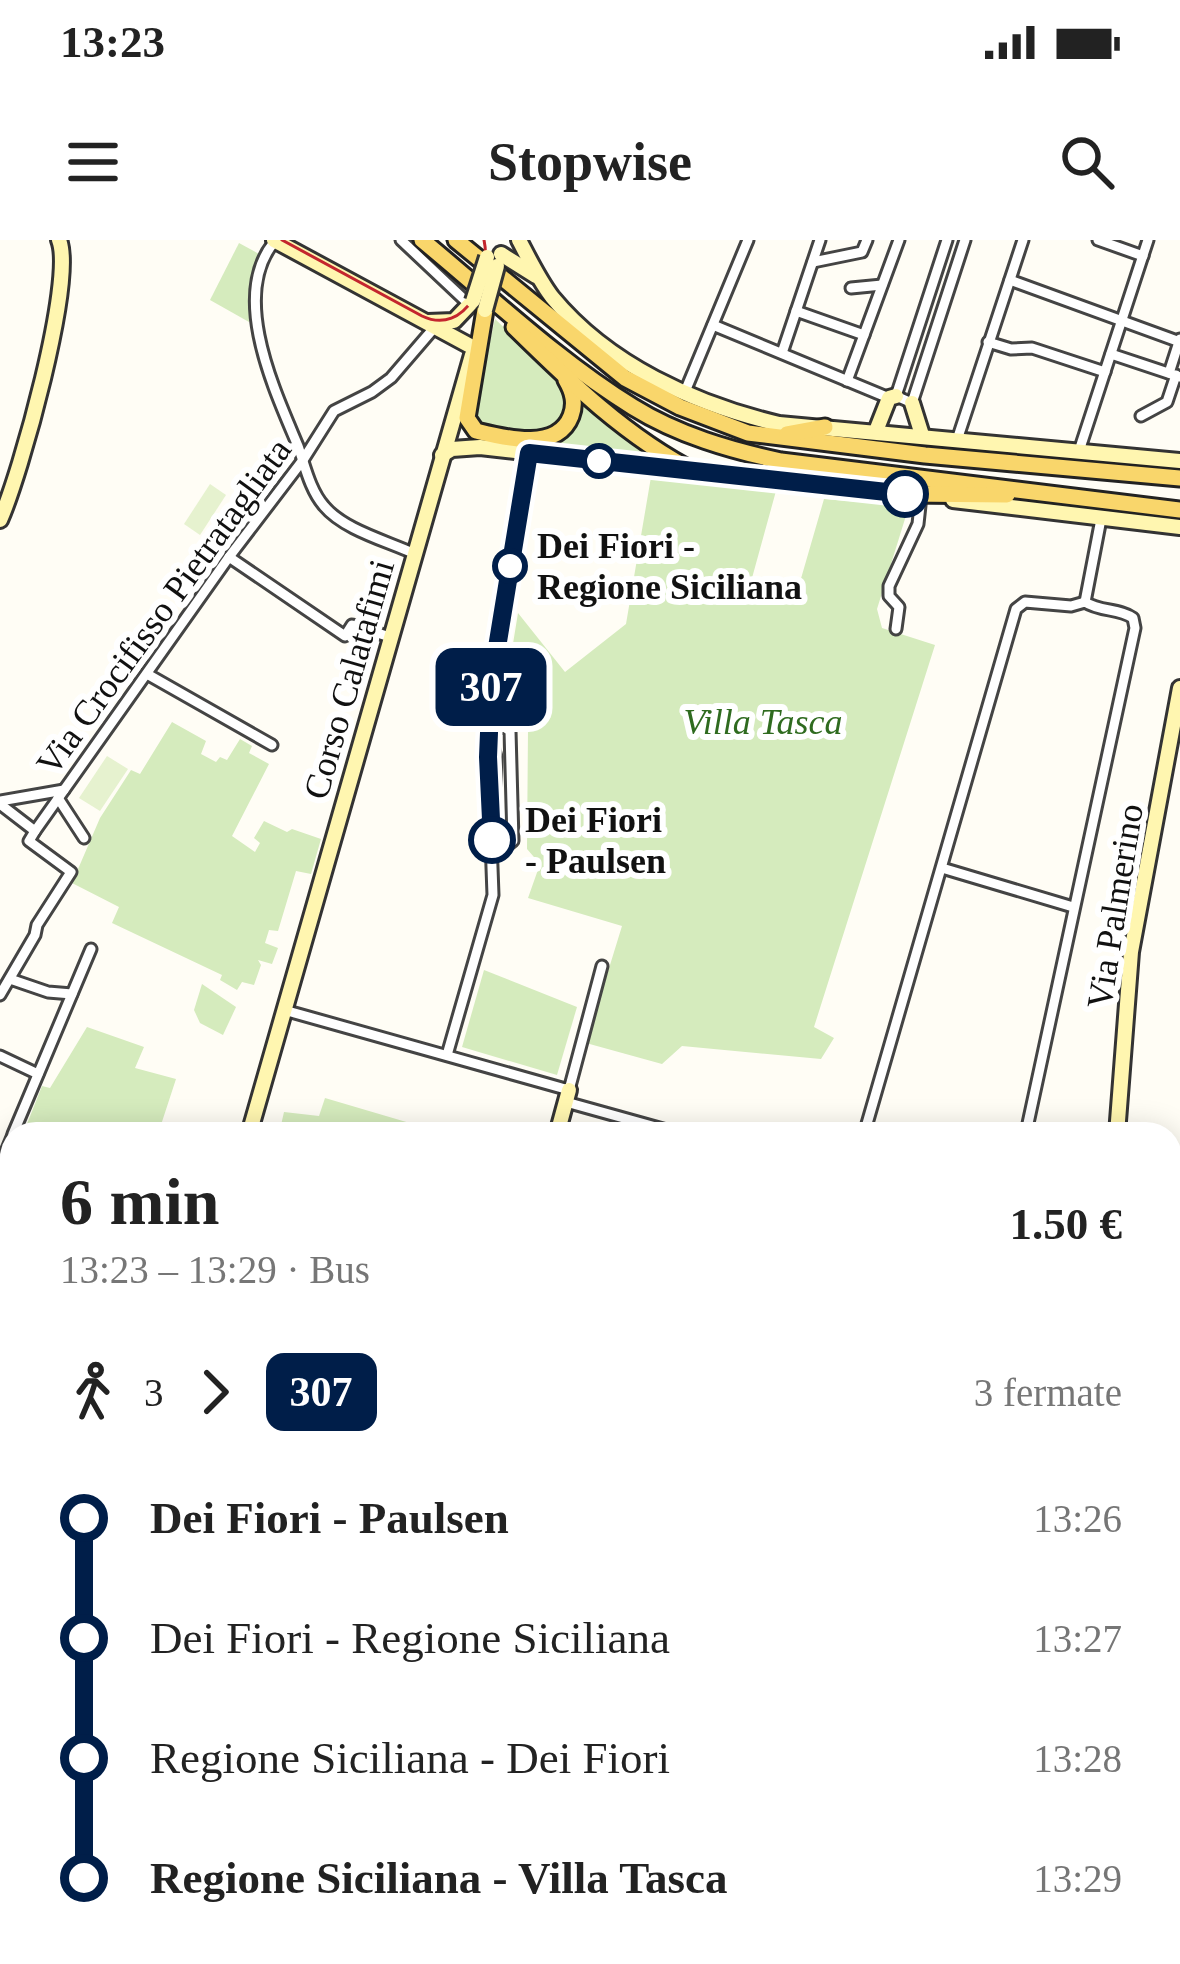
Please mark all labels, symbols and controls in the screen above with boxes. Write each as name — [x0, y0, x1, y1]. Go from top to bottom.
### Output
text: 13:23 — [60, 17, 165, 67]
icon: menu — [60, 129, 126, 195]
icon: search — [1054, 129, 1120, 195]
text: Stopwise — [488, 132, 692, 192]
street label: Via Crocifisso Pietratagliata — [28, 431, 299, 782]
unlabelled marker — [583, 445, 615, 477]
unlabelled marker — [883, 472, 927, 516]
place label: Dei Fiori - Regione Siciliana — [537, 526, 802, 607]
marker: Dei Fiori - Regione Siciliana — [494, 550, 526, 582]
street label: Corso Calatafimi — [296, 555, 402, 803]
line badge: 307 — [422, 648, 560, 726]
text: 307 — [460, 664, 523, 710]
park label: Villa Tasca — [683, 702, 843, 742]
place label: Dei Fiori - Paulsen — [525, 800, 666, 881]
street label: Via Palmerino — [1079, 801, 1151, 1011]
marker: Dei Fiori - Paulsen — [470, 818, 514, 862]
text: 6 min — [60, 1165, 220, 1238]
text: 1.50 € — [1010, 1199, 1122, 1249]
text: 13:23 – 13:29 · Bus — [60, 1248, 370, 1291]
icon: walk — [60, 1359, 126, 1425]
icon: forward — [182, 1359, 248, 1425]
text: 307 — [290, 1369, 353, 1415]
text: 3 — [144, 1371, 164, 1414]
text: 3 fermate — [974, 1371, 1122, 1414]
text: Dei Fiori - Paulsen — [150, 1493, 509, 1543]
text: 13:26 — [1033, 1497, 1122, 1540]
text: Dei Fiori - Regione Siciliana — [150, 1613, 670, 1663]
text: 13:27 — [1033, 1617, 1122, 1660]
text: Regione Siciliana - Dei Fiori — [150, 1733, 670, 1783]
text: 13:28 — [1033, 1737, 1122, 1780]
text: Regione Siciliana - Villa Tasca — [150, 1853, 728, 1903]
text: 13:29 — [1033, 1857, 1122, 1900]

